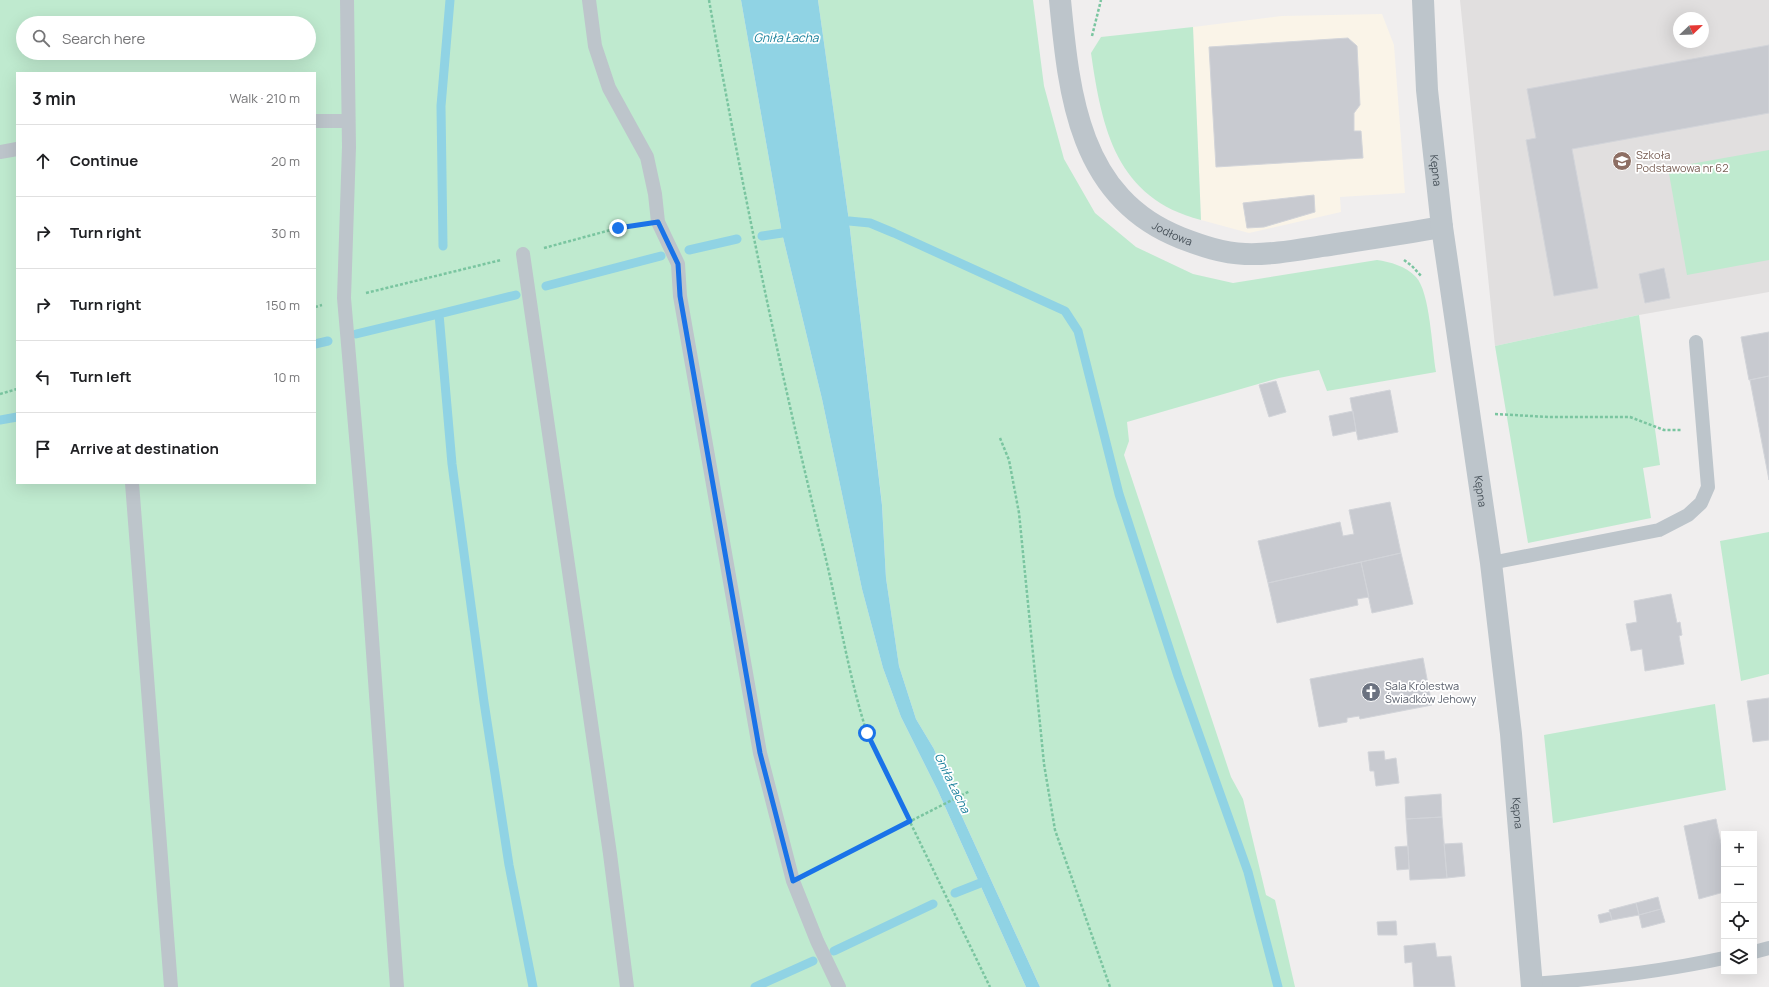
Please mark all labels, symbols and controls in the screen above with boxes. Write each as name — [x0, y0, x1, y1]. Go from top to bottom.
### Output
north arrow — [1673, 12, 1709, 48]
search box — [16, 16, 316, 60]
icon: search — [30, 27, 52, 49]
text: Search here — [62, 28, 145, 49]
water label: Gniła Łacha — [753, 29, 820, 46]
text: 3 min — [32, 87, 76, 110]
text: Walk · 210 m — [230, 89, 300, 107]
place label: Szkoła Podstawowa nr 62 — [1636, 147, 1728, 175]
icon: ahead — [32, 150, 54, 172]
text: Continue — [70, 150, 138, 171]
school or university icon: Szkoła Podstawowa nr 62 — [1611, 150, 1633, 172]
text: 20 m — [271, 152, 300, 170]
street label: Kępna — [1427, 154, 1445, 187]
street label: Jodłowa — [1149, 217, 1195, 249]
route end — [609, 219, 627, 237]
icon: right — [32, 222, 54, 244]
text: Turn right — [70, 222, 141, 243]
text: 30 m — [271, 224, 300, 242]
icon: right — [32, 294, 54, 316]
text: Turn right — [70, 294, 141, 315]
text: 150 m — [266, 296, 300, 314]
icon: left — [32, 366, 54, 388]
text: Turn left — [70, 366, 132, 387]
text: 10 m — [273, 368, 300, 386]
icon: arrive — [32, 438, 54, 460]
text: Arrive at destination — [70, 438, 219, 459]
street label: Kępna — [1471, 474, 1491, 508]
place label: Sala Królestwa Świadków Jehowy — [1385, 678, 1476, 706]
church icon: Sala Królestwa Świadków Jehowy — [1360, 681, 1382, 703]
route start — [858, 724, 876, 742]
water label: Gniła Łacha — [931, 750, 975, 817]
street label: Kępna — [1509, 797, 1527, 829]
map controls — [1721, 831, 1757, 975]
button: + — [1721, 831, 1757, 867]
button: − — [1721, 867, 1757, 903]
button: locate — [1721, 903, 1757, 939]
button: layers — [1721, 939, 1757, 975]

